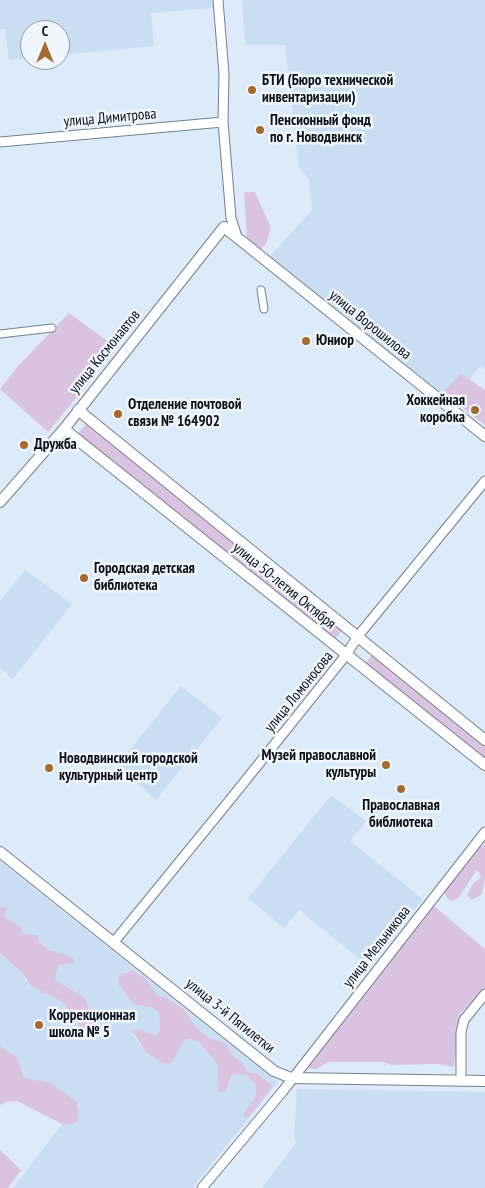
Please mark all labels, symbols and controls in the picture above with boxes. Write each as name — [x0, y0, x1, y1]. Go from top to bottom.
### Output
north arrow — [20, 20, 70, 70]
text: С — [42, 22, 48, 40]
place label: БТИ (Бюро технической инвентаризации) — [262, 72, 393, 107]
marker: БТИ (Бюро технической инвентаризации) — [246, 84, 258, 96]
street label: улица Димитрова — [63, 105, 157, 131]
place label: Пенсионный фонд по г. Новодвинск — [270, 112, 371, 147]
marker: Пенсионный фонд по г. Новодвинск — [254, 124, 266, 136]
street label: улица Ворошилова — [325, 286, 415, 364]
street label: улица Космонавтов — [66, 307, 144, 397]
place label: Юниор — [316, 332, 354, 350]
marker: Юниор — [300, 335, 312, 347]
place label: Хоккейная коробка — [406, 392, 465, 427]
place label: Отделение почтовой связи № 164902 — [128, 396, 241, 431]
marker: Хоккейная коробка — [469, 404, 481, 416]
marker: Отделение почтовой связи № 164902 — [112, 408, 124, 420]
place label: Дружба — [34, 436, 77, 454]
marker: Дружба — [18, 439, 30, 451]
street label: улица 50-летия Октября — [229, 539, 339, 633]
place label: Городская детская библиотека — [94, 560, 195, 595]
marker: Городская детская библиотека — [78, 572, 90, 584]
street label: улица Ломоносова — [261, 648, 337, 736]
place label: Музей православной культуры — [261, 747, 376, 782]
place label: Новодвинский городской культурный центр — [59, 750, 198, 785]
marker: Музей православной культуры — [380, 759, 392, 771]
marker: Новодвинский городской культурный центр — [43, 762, 55, 774]
marker: Православная библиотека — [395, 783, 407, 795]
place label: Православная библиотека — [362, 797, 440, 832]
street label: улица Мельникова — [340, 903, 414, 991]
street label: улица 3-й Пятилетки — [182, 975, 278, 1057]
place label: Коррекционная школа № 5 — [49, 1007, 135, 1042]
marker: Коррекционная школа № 5 — [33, 1019, 45, 1031]

